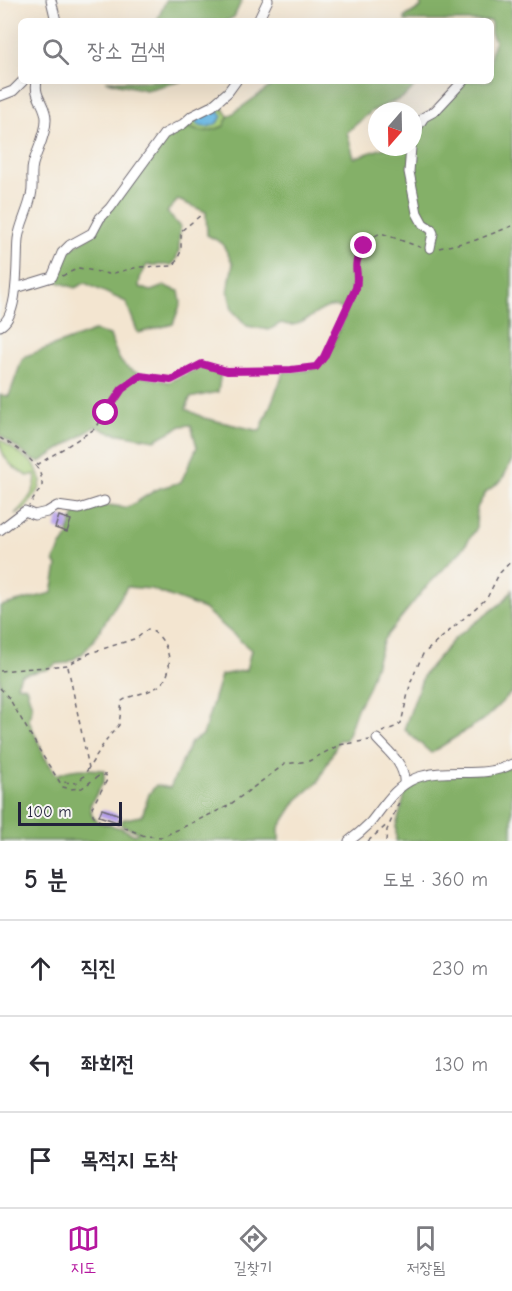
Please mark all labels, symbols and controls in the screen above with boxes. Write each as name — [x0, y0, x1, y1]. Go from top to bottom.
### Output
search box — [18, 18, 494, 84]
icon: search — [39, 35, 72, 68]
text: 장소 검색 — [87, 38, 165, 64]
north arrow — [368, 102, 422, 156]
route end — [350, 232, 376, 258]
route start — [92, 399, 118, 425]
scale bar — [18, 799, 122, 826]
text: 100 m — [27, 803, 71, 821]
text: 5 분 — [24, 865, 68, 895]
text: 도보 · 360 m — [383, 868, 488, 891]
icon: ahead — [24, 952, 57, 985]
text: 직진 — [81, 955, 116, 981]
text: 230 m — [432, 957, 488, 980]
icon: left — [24, 1048, 57, 1081]
text: 좌회전 — [81, 1051, 134, 1077]
text: 130 m — [435, 1053, 488, 1076]
icon: arrive — [24, 1144, 57, 1177]
text: 목적지 도착 — [81, 1147, 177, 1173]
tab: 지도 — [67, 1222, 100, 1278]
tab: 길찾기 — [234, 1222, 272, 1278]
tab: 저장됨 — [406, 1222, 445, 1278]

